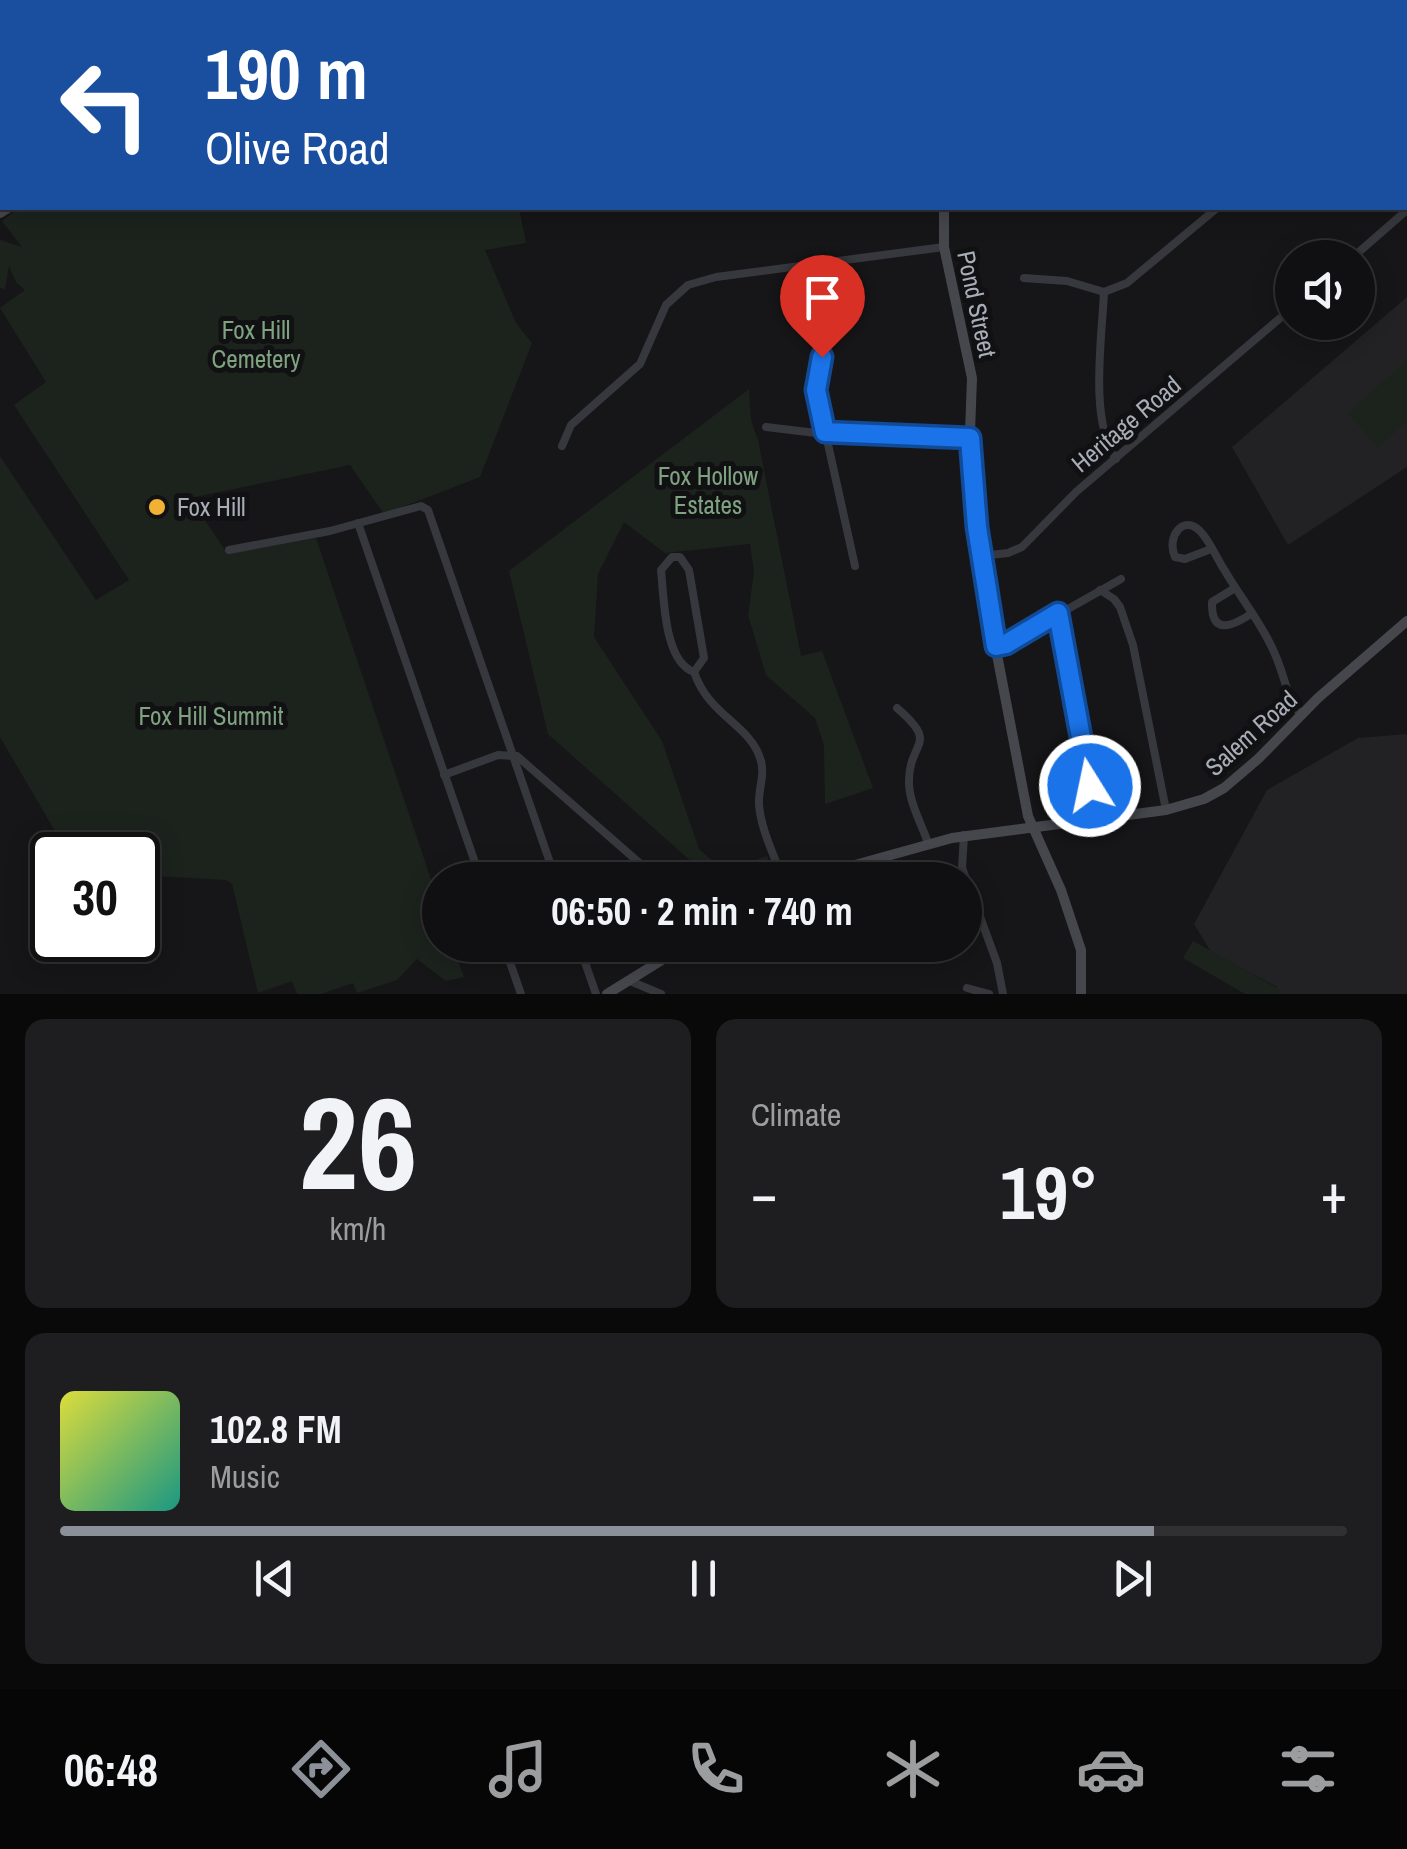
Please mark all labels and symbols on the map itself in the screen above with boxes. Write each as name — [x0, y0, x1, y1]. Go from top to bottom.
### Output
street label: Pond Street — [949, 248, 1005, 361]
pin — [780, 255, 865, 358]
park label: Fox Hill Cemetery — [212, 313, 301, 376]
street label: Heritage Road — [1064, 368, 1188, 480]
park label: Fox Hollow Estates — [658, 459, 758, 522]
place label: Fox Hill — [177, 490, 245, 524]
marker: Fox Hill — [146, 496, 168, 518]
street label: Salem Road — [1198, 683, 1304, 783]
park label: Fox Hill Summit — [139, 699, 284, 733]
position arrow — [1038, 734, 1142, 838]
speed limit sign: 30 — [30, 832, 160, 962]

